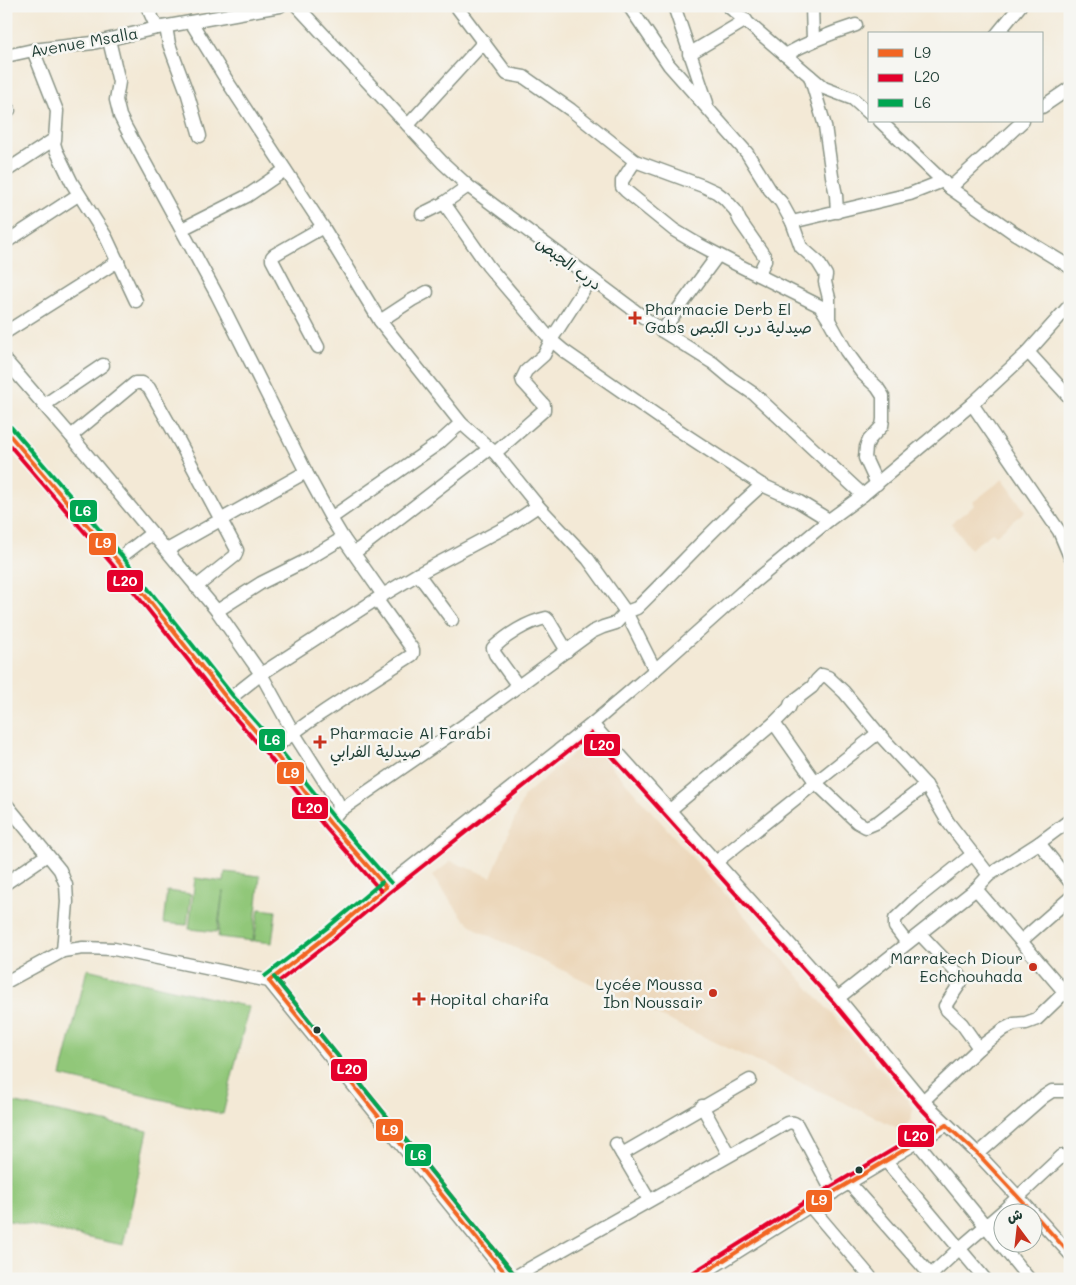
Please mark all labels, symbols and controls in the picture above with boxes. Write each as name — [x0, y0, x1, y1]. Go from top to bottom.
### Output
street label: Avenue Msalla — [28, 22, 139, 61]
legend — [868, 32, 1044, 122]
text: L9 — [914, 42, 931, 62]
text: L20 — [914, 66, 940, 86]
text: L6 — [914, 92, 931, 112]
street label: درب الجبص — [532, 231, 606, 294]
place label: Pharmacie Derb El Gabs صيدلية درب الكبص — [645, 298, 812, 337]
marker: Pharmacie Derb El Gabs صيدلية درب الكبص — [629, 312, 641, 324]
line badge: L6 — [69, 499, 98, 523]
text: L6 — [75, 501, 91, 520]
line badge: L9 — [88, 532, 117, 556]
text: L9 — [95, 533, 112, 552]
line badge: L20 — [106, 569, 144, 593]
text: L20 — [113, 571, 137, 590]
place label: Pharmacie Al Farabi صيدلية الفرابي — [330, 722, 491, 766]
line badge: L6 — [258, 728, 286, 752]
text: L6 — [264, 730, 280, 749]
line badge: L20 — [583, 733, 621, 757]
text: L20 — [590, 735, 614, 754]
marker: Pharmacie Al Farabi صيدلية الفرابي — [314, 736, 326, 748]
line badge: L9 — [276, 761, 305, 785]
text: L9 — [283, 763, 300, 782]
line badge: L20 — [291, 796, 329, 820]
text: L20 — [298, 798, 322, 817]
place label: Marrakech Diour Echchouhada — [890, 947, 1023, 986]
marker: Marrakech Diour Echchouhada — [1027, 961, 1039, 973]
place label: Lycée Moussa Ibn Noussair — [595, 973, 703, 1012]
marker: Lycée Moussa Ibn Noussair — [707, 987, 719, 999]
place label: Hopital charifa — [430, 988, 549, 1009]
marker: Hopital charifa — [412, 992, 426, 1006]
unlabelled marker — [312, 1025, 322, 1035]
line badge: L20 — [330, 1058, 368, 1082]
text: L20 — [337, 1059, 361, 1078]
line badge: L9 — [375, 1118, 404, 1142]
text: L9 — [382, 1120, 399, 1139]
line badge: L20 — [897, 1124, 935, 1148]
text: L20 — [904, 1126, 928, 1145]
line badge: L6 — [404, 1143, 432, 1167]
text: L6 — [410, 1145, 426, 1164]
unlabelled marker — [854, 1165, 864, 1175]
line badge: L9 — [805, 1189, 833, 1213]
text: L9 — [811, 1190, 828, 1209]
north arrow — [994, 1202, 1044, 1252]
text: ش — [1005, 1204, 1024, 1226]

